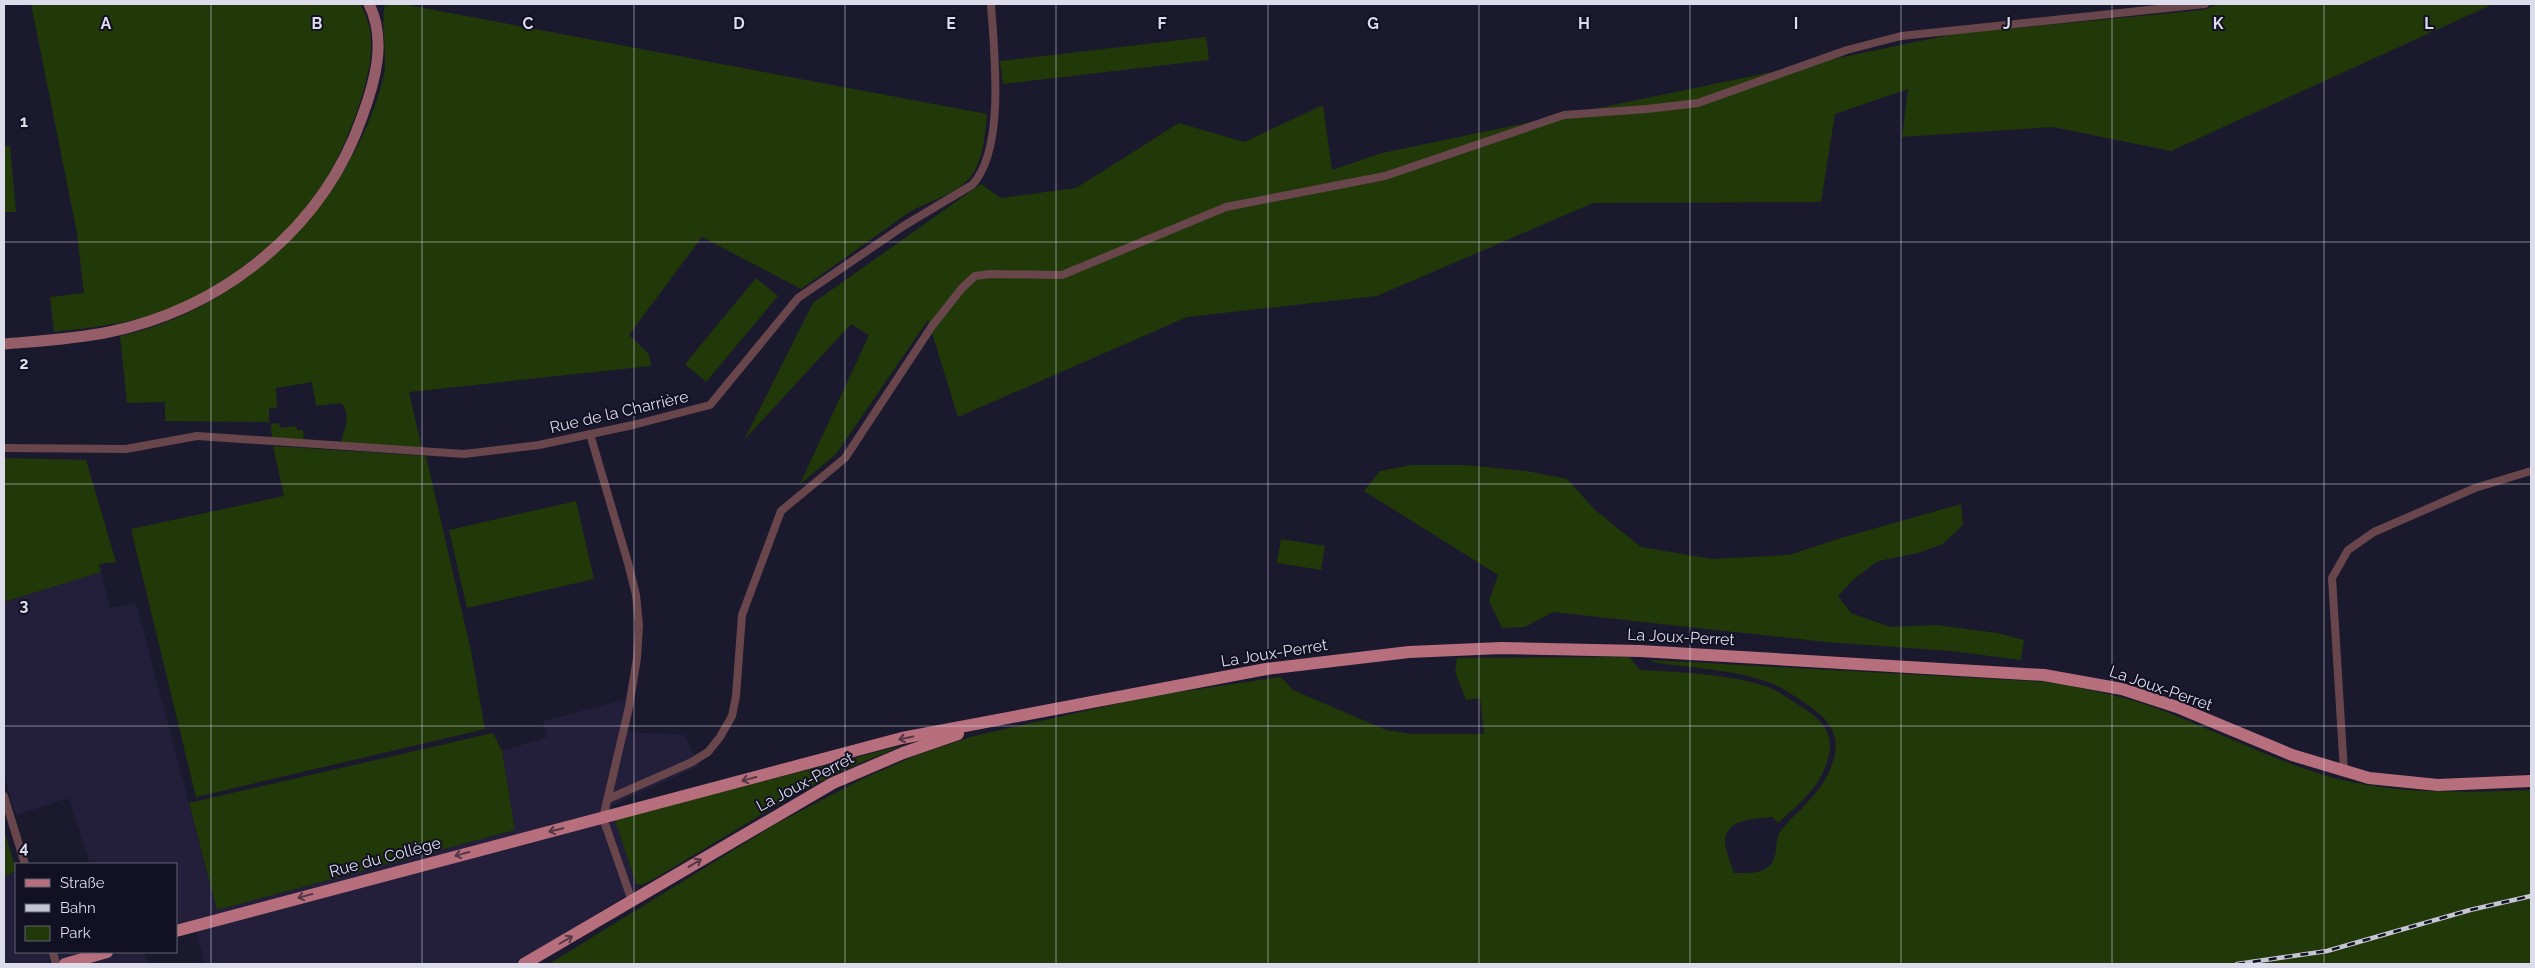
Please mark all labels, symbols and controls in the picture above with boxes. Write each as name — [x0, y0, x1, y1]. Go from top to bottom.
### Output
text: A — [101, 14, 112, 33]
text: B — [312, 14, 323, 33]
text: C — [523, 14, 534, 33]
text: D — [733, 14, 745, 33]
text: E — [946, 14, 956, 33]
text: F — [1157, 14, 1167, 33]
text: G — [1367, 14, 1379, 33]
text: H — [1578, 14, 1590, 33]
text: I — [1794, 14, 1798, 33]
text: J — [2003, 14, 2011, 33]
text: K — [2213, 14, 2224, 33]
text: L — [2424, 14, 2434, 33]
text: 1 — [20, 112, 28, 131]
text: 2 — [19, 354, 29, 373]
street label: Rue de la Charrière — [548, 387, 690, 437]
text: 3 — [20, 596, 29, 615]
street label: La Joux-Perret — [1627, 625, 1736, 649]
street label: La Joux-Perret — [1219, 635, 1329, 671]
street label: La Joux-Perret — [2107, 661, 2216, 715]
one-way arrow — [899, 734, 915, 743]
street label: La Joux-Perret — [753, 748, 858, 816]
one-way arrow — [742, 775, 758, 784]
one-way arrow — [548, 825, 564, 835]
street label: Rue du Collège — [327, 833, 443, 881]
text: 4 — [19, 838, 29, 857]
one-way arrow — [454, 850, 470, 859]
one-way arrow — [688, 857, 702, 867]
legend — [15, 863, 178, 953]
text: Straße — [60, 874, 105, 892]
one-way arrow — [297, 892, 313, 901]
text: Bahn — [60, 899, 96, 917]
text: Park — [60, 924, 91, 942]
one-way arrow — [559, 934, 573, 944]

